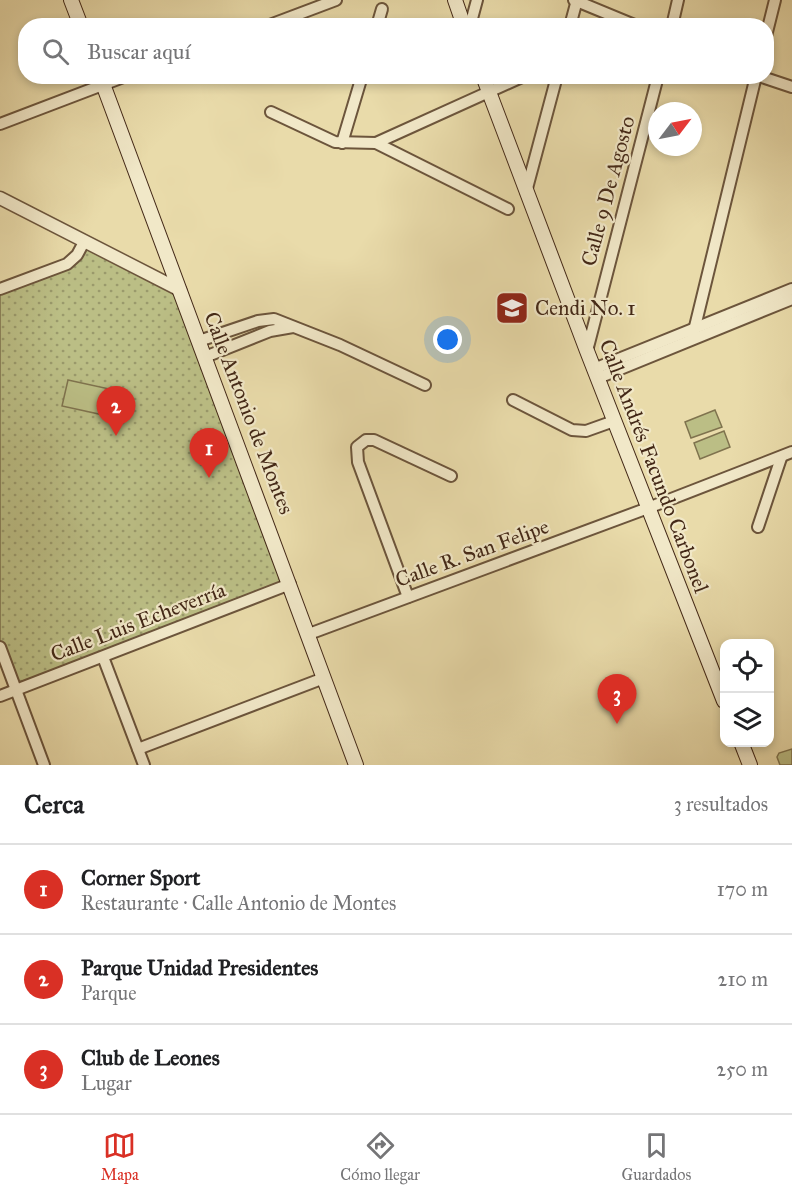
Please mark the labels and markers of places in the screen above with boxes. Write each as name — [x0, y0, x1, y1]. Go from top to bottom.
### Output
school or university icon: Cendi No. 1 — [494, 290, 530, 326]
place label: Cendi No. 1 — [535, 295, 636, 321]
pin: 2 — [96, 386, 136, 436]
pin: 1 — [190, 428, 228, 478]
pin: 3 — [598, 674, 636, 724]

